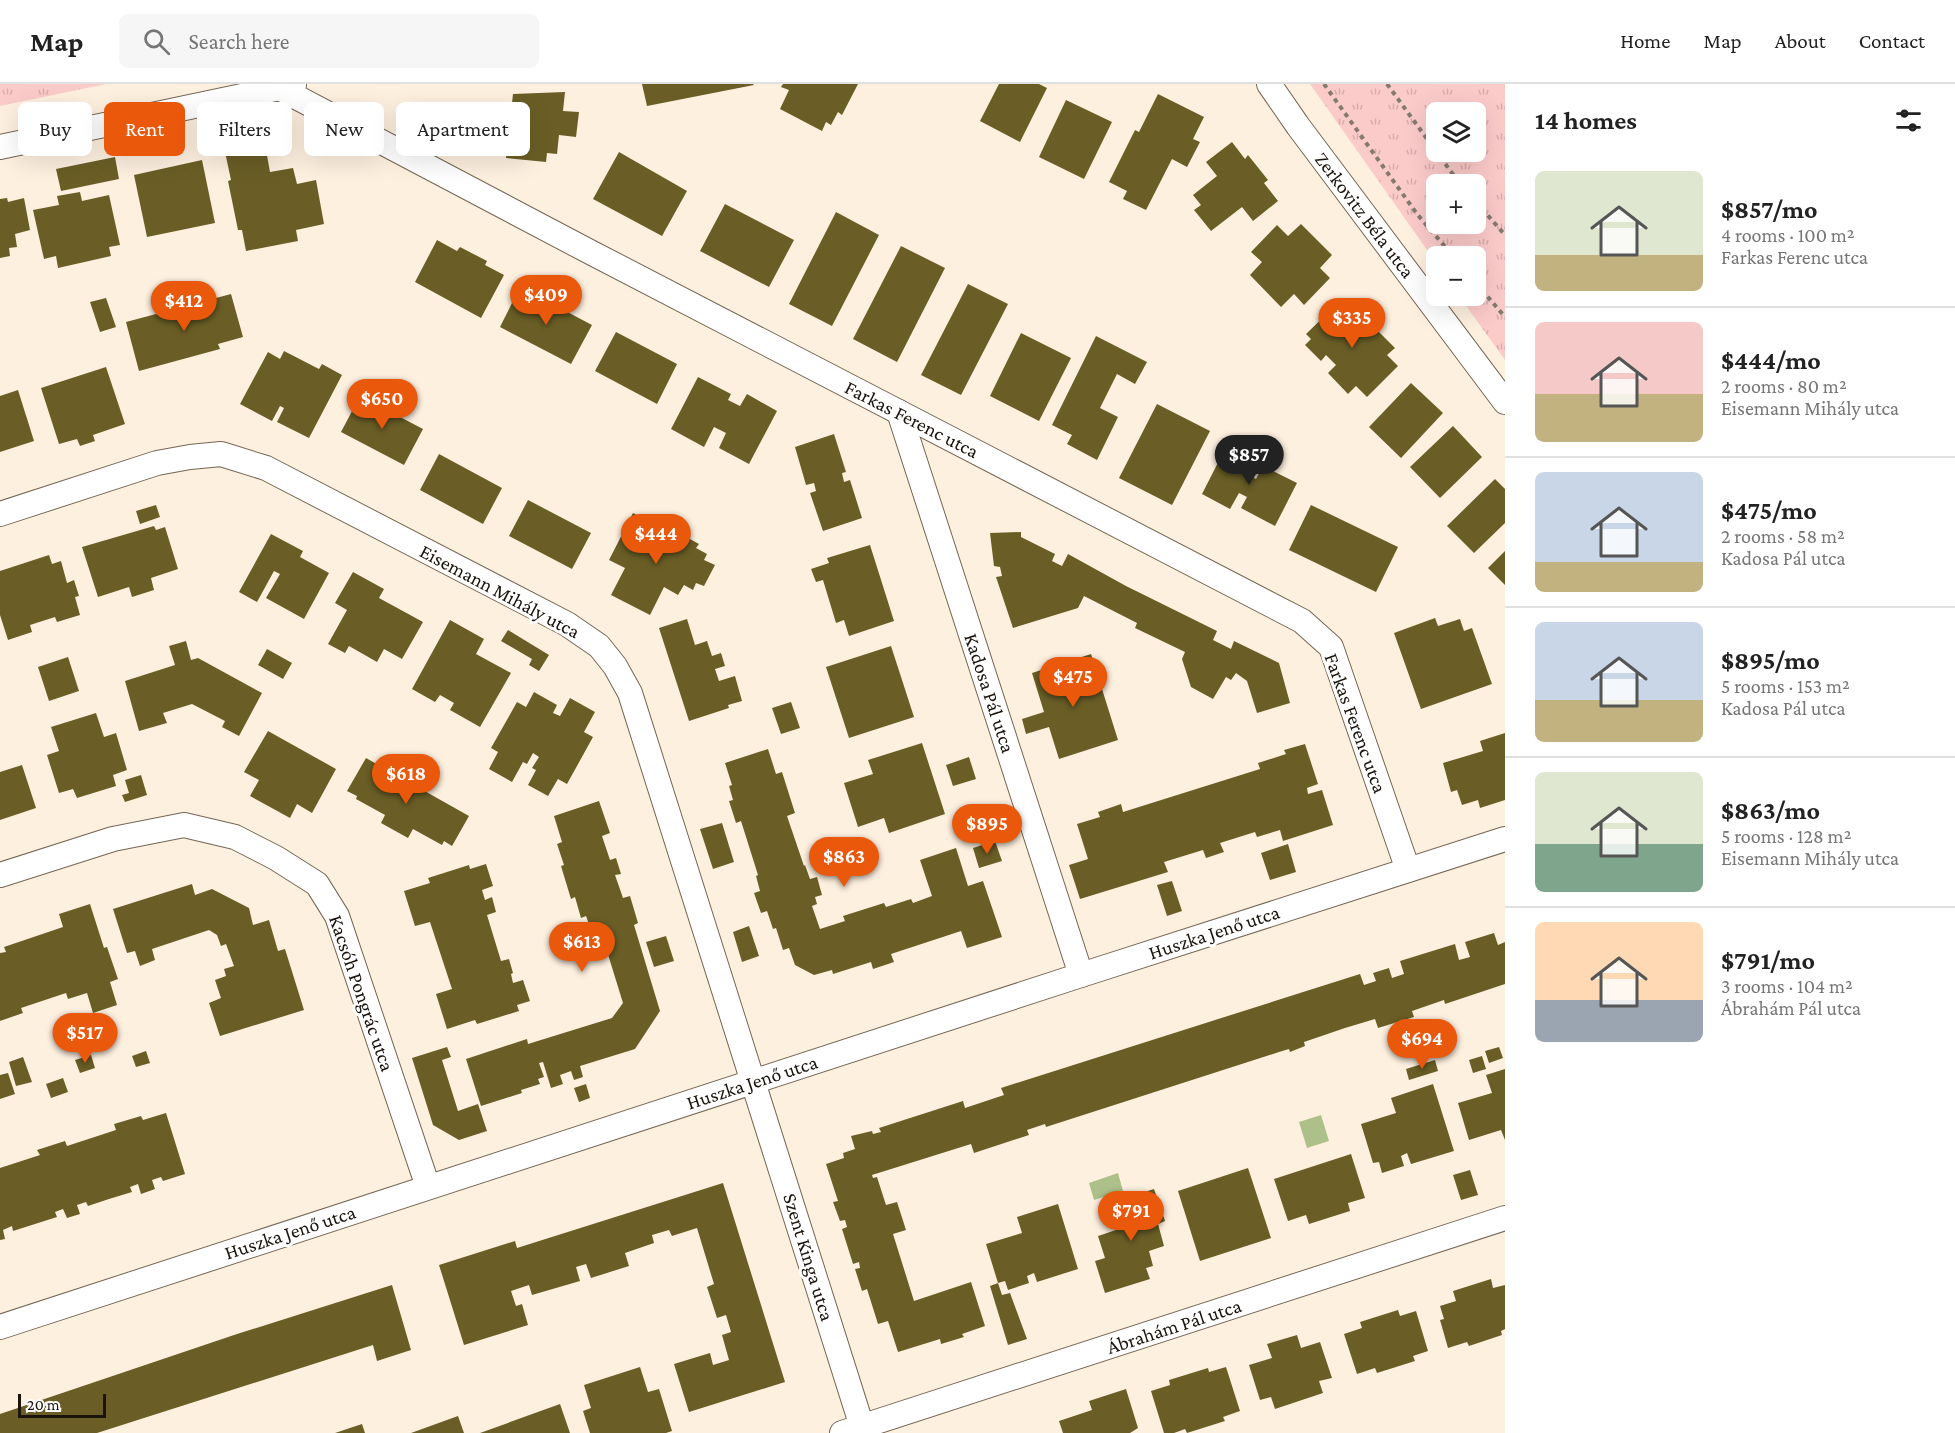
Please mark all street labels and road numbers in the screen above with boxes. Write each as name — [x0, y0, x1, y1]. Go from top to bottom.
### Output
street label: Zerkovitz Béla utca — [1311, 148, 1419, 282]
street label: Farkas Ferenc utca — [841, 376, 983, 462]
street label: Eisemann Mihály utca — [416, 540, 584, 643]
street label: Kadosa Pál utca — [960, 630, 1020, 756]
street label: Farkas Ferenc utca — [1321, 650, 1391, 796]
street label: Huszka Jenő utca — [1146, 900, 1283, 964]
street label: Kacsóh Pongrác utca — [324, 912, 399, 1074]
street label: Huszka Jenő utca — [684, 1050, 821, 1114]
street label: Szent Kinga utca — [778, 1190, 839, 1324]
street label: Huszka Jenő utca — [222, 1200, 359, 1264]
street label: Ábrahám Pál utca — [1104, 1294, 1244, 1358]

